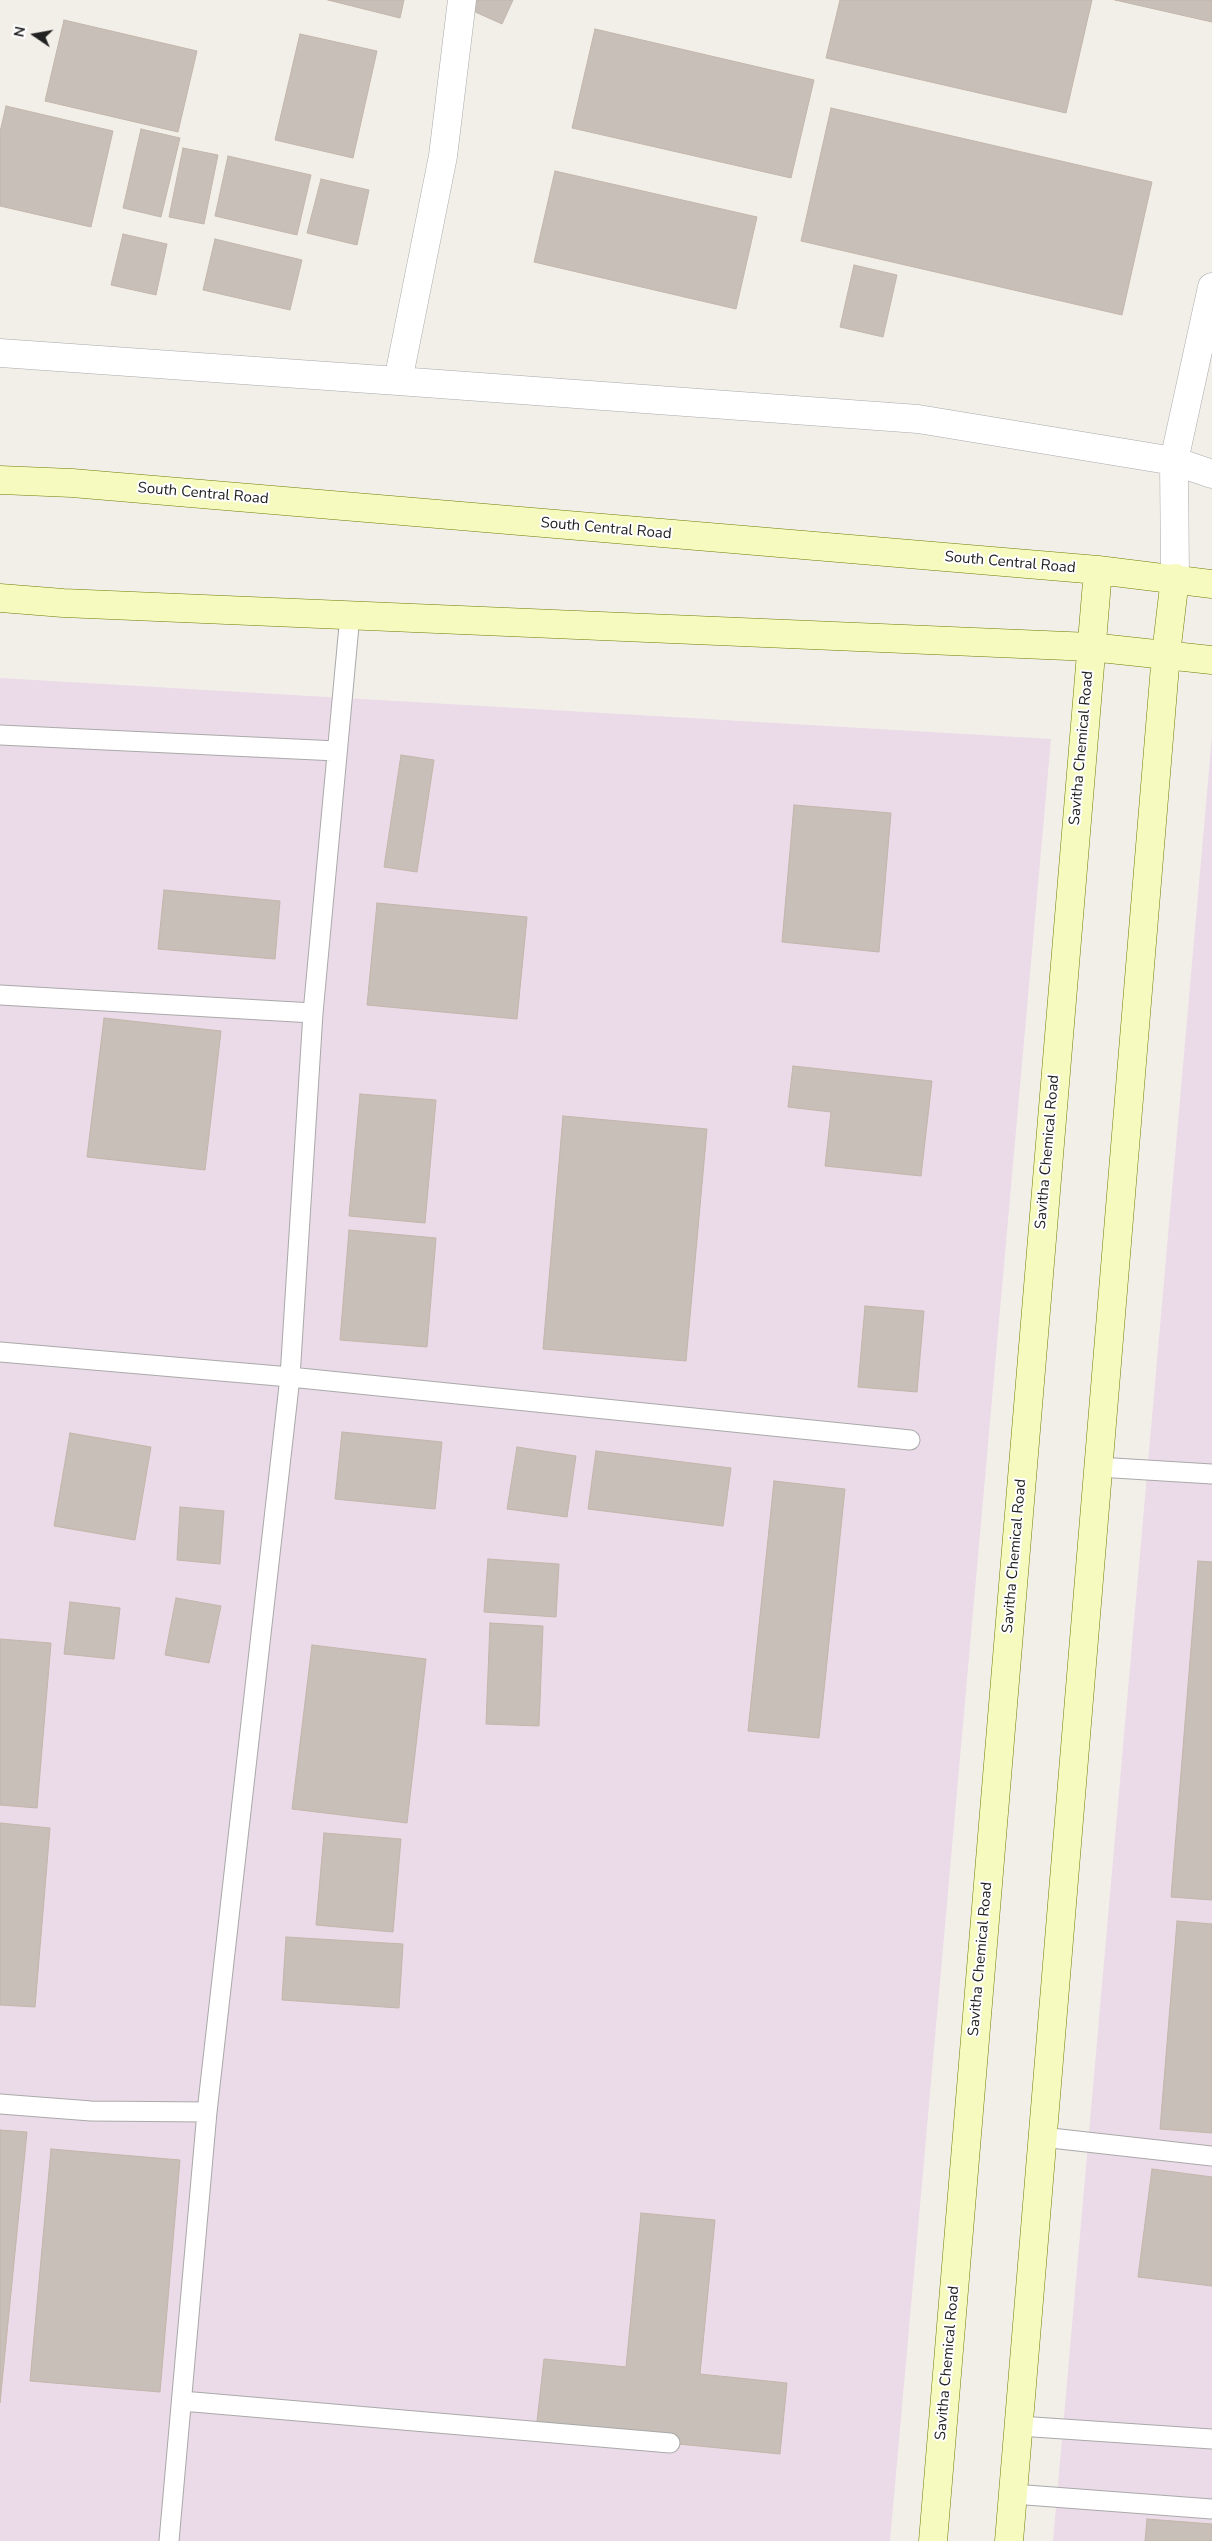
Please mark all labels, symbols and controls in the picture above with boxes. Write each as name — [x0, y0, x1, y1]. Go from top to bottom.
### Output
north arrow — [10, 10, 60, 60]
text: N — [9, 25, 30, 39]
street label: South Central Road — [137, 479, 269, 509]
street label: South Central Road — [540, 514, 672, 544]
street label: South Central Road — [944, 548, 1076, 578]
street label: Savitha Chemical Road — [1066, 670, 1098, 826]
street label: Savitha Chemical Road — [1032, 1074, 1064, 1230]
street label: Savitha Chemical Road — [999, 1478, 1031, 1634]
street label: Savitha Chemical Road — [965, 1881, 997, 2037]
street label: Savitha Chemical Road — [932, 2285, 964, 2441]

